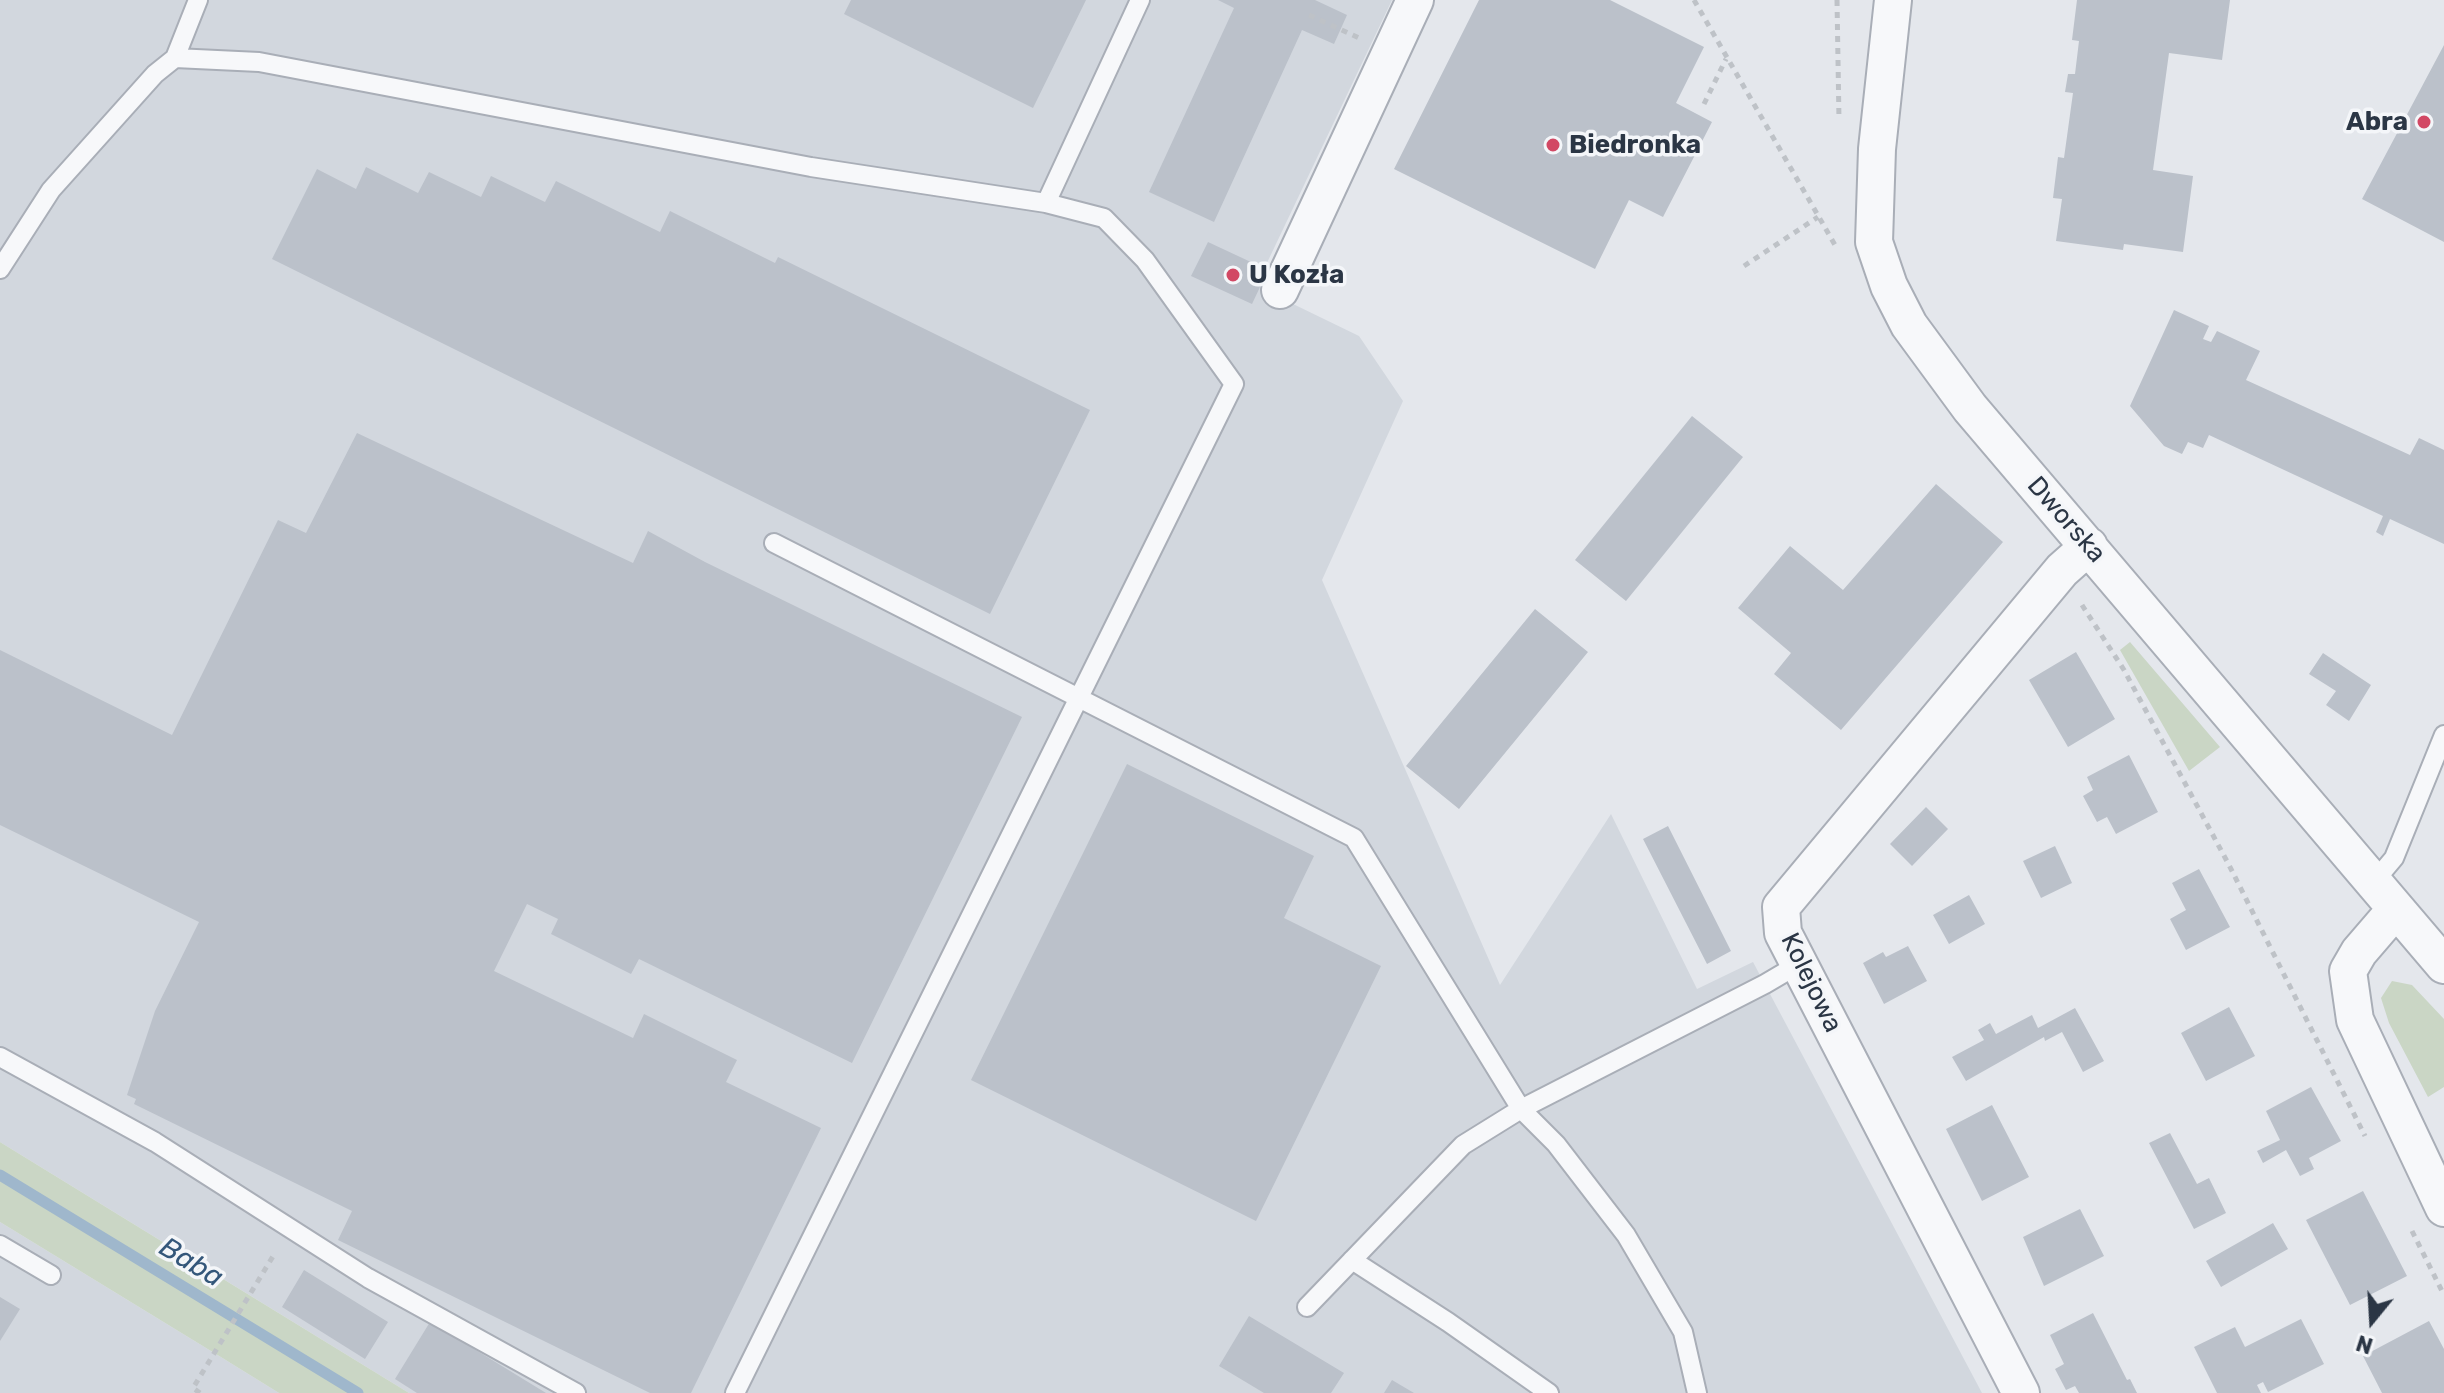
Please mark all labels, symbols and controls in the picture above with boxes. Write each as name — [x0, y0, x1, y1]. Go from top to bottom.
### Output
place label: Abra — [2346, 106, 2408, 138]
marker: Abra — [2415, 113, 2433, 131]
place label: Biedronka — [1569, 129, 1701, 161]
marker: Biedronka — [1544, 136, 1562, 154]
place label: U Kozła — [1249, 259, 1344, 291]
marker: U Kozła — [1224, 266, 1242, 284]
street label: Dworska — [2020, 471, 2112, 569]
street label: Kolejowa — [1774, 928, 1848, 1038]
water label: Baba — [153, 1231, 229, 1295]
north arrow — [2332, 1281, 2412, 1361]
text: N — [2353, 1329, 2376, 1360]

